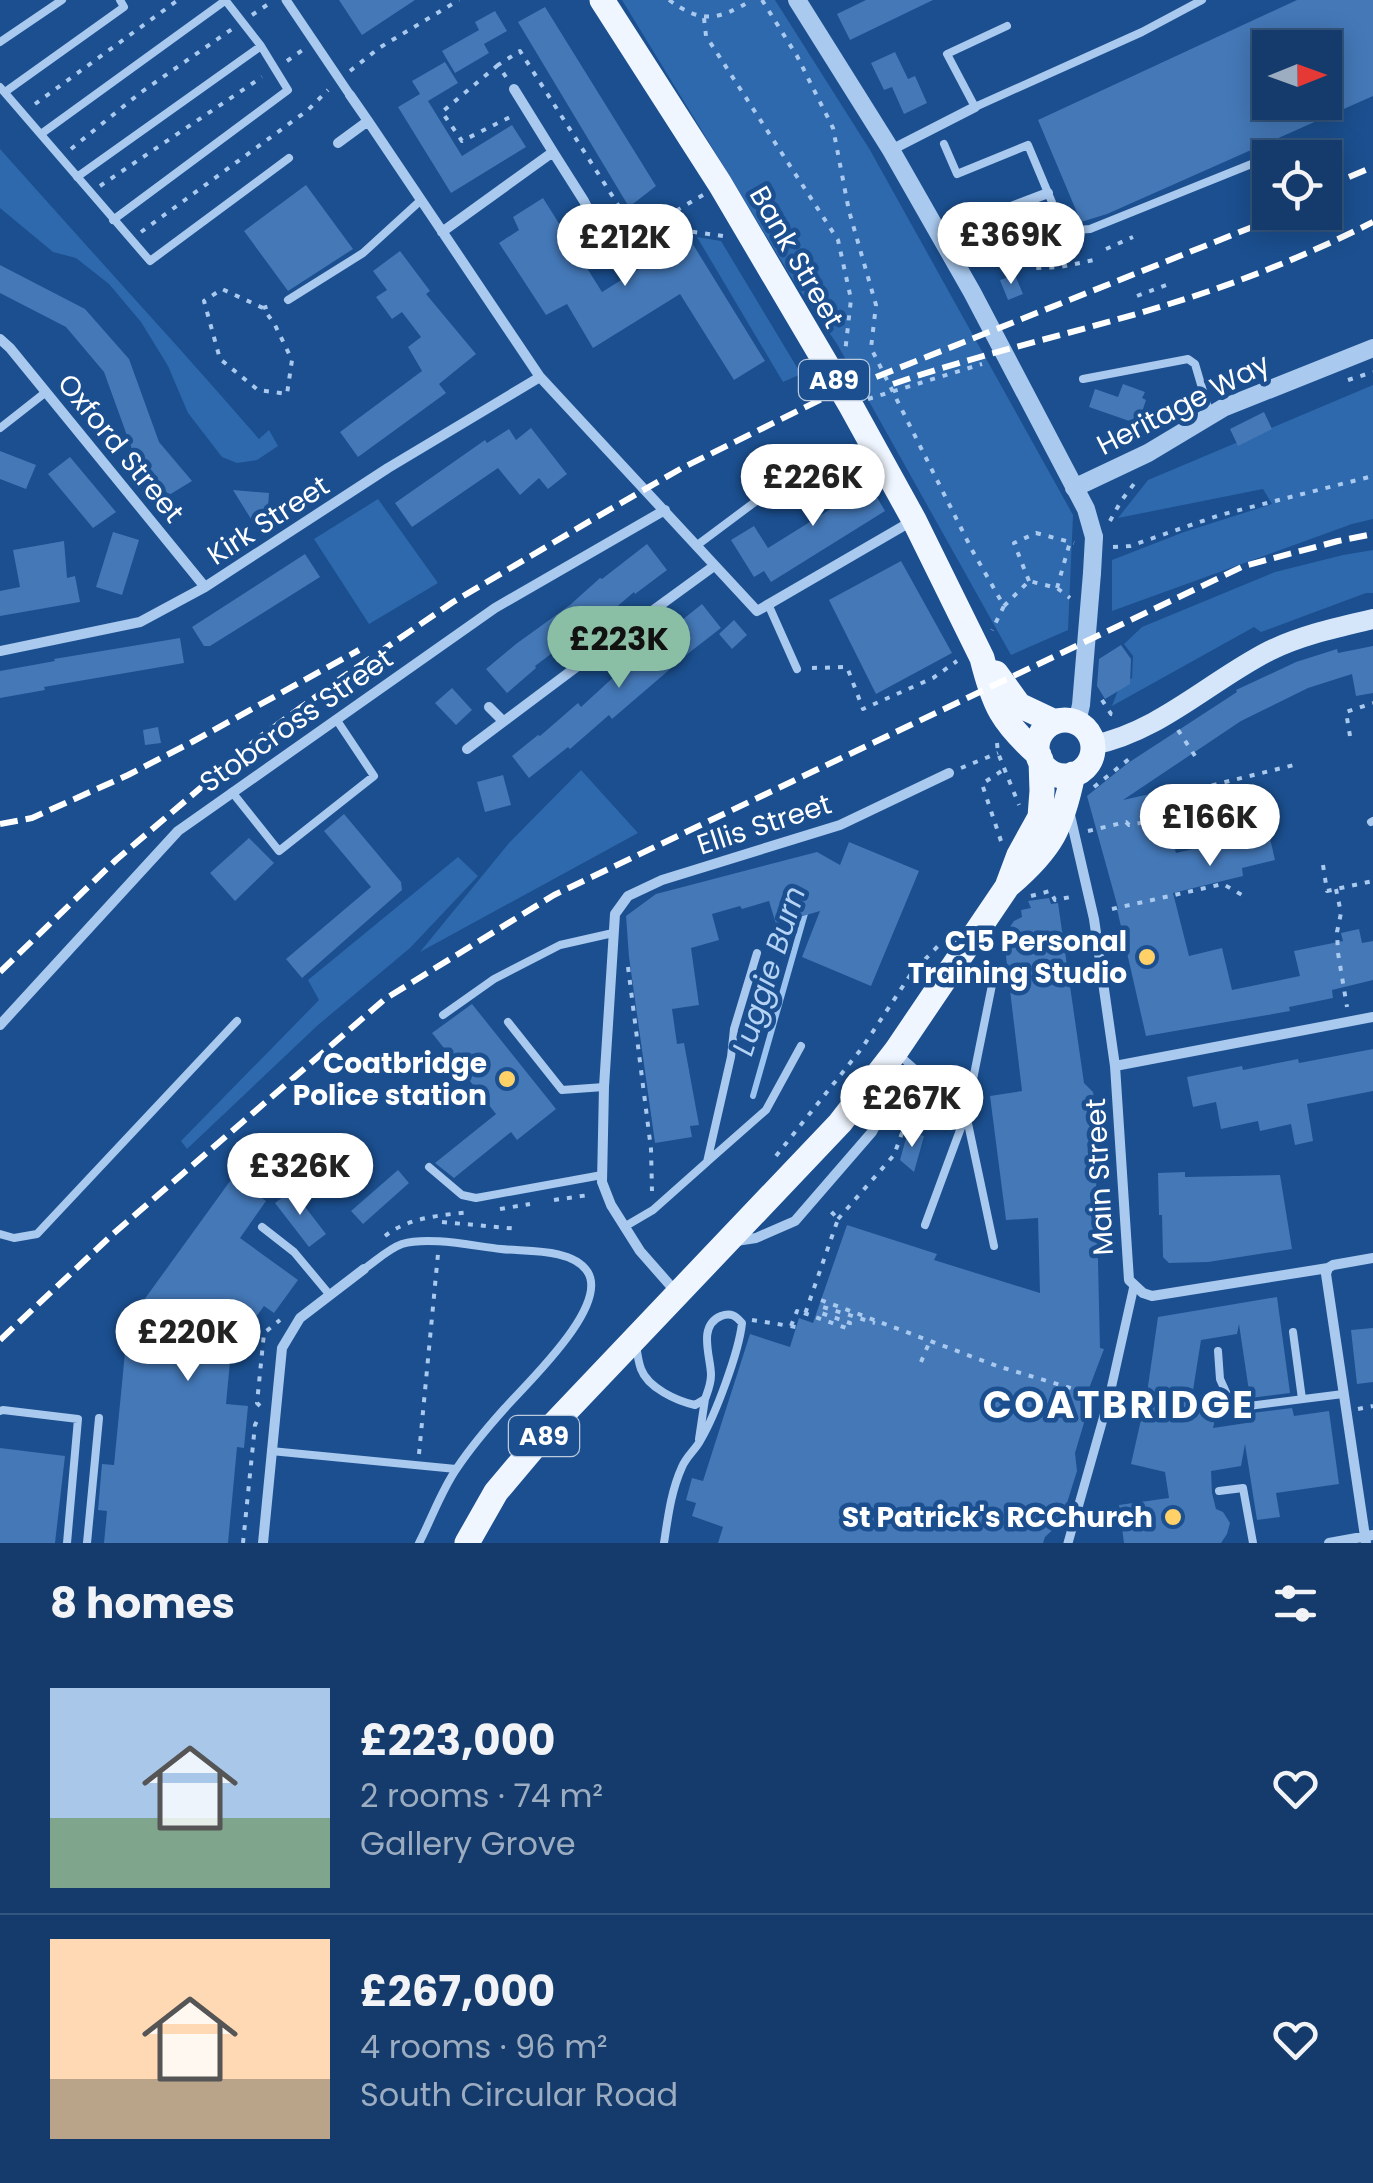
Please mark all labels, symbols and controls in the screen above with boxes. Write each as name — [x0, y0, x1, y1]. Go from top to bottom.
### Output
north arrow — [1252, 30, 1342, 120]
map controls — [1252, 30, 1342, 230]
button: locate — [1252, 140, 1342, 230]
street label: Bank Street — [740, 179, 853, 335]
pin: £369K — [941, 202, 1081, 287]
pin: £212K — [555, 204, 695, 289]
text: £369K — [960, 212, 1062, 257]
text: £212K — [579, 214, 671, 259]
street label: Heritage Way — [1090, 344, 1276, 465]
road number: A89 — [799, 360, 869, 400]
street label: Oxford Street — [48, 366, 193, 531]
pin: £226K — [743, 444, 883, 529]
text: £226K — [763, 454, 863, 499]
street label: Kirk Street — [200, 466, 337, 574]
pin: £223K — [549, 606, 689, 691]
text: £223K — [569, 616, 669, 661]
street label: Stobcross Street — [192, 639, 401, 802]
street label: Ellis Street — [692, 784, 836, 865]
pin: £166K — [1140, 784, 1280, 869]
text: £166K — [1162, 794, 1258, 839]
water label: Luggie Burn — [721, 881, 816, 1061]
place label: C15 Personal Training Studio — [908, 922, 1127, 993]
marker: C15 Personal Training Studio — [1136, 946, 1158, 968]
place label: Coatbridge Police station — [293, 1044, 487, 1115]
pin: £267K — [842, 1065, 982, 1150]
marker: Coatbridge Police station — [496, 1068, 518, 1090]
text: £267K — [862, 1075, 962, 1120]
street label: Main Street — [1076, 1097, 1123, 1257]
pin: £326K — [230, 1133, 370, 1218]
text: £326K — [249, 1143, 351, 1188]
pin: £220K — [118, 1299, 258, 1384]
text: £220K — [138, 1309, 238, 1354]
district label: COATBRIDGE — [983, 1378, 1255, 1431]
road number: A89 — [509, 1416, 579, 1456]
place label: St Patrick's RCChurch — [842, 1498, 1153, 1537]
marker: St Patrick's RCChurch — [1162, 1506, 1184, 1528]
text: 8 homes — [50, 1574, 235, 1633]
icon: filters — [1268, 1576, 1323, 1631]
text: £223,000 — [360, 1711, 555, 1770]
icon: home — [130, 1728, 250, 1848]
icon: heart — [1268, 1761, 1323, 1816]
text: 2 rooms · 74 m² — [360, 1773, 603, 1818]
text: Gallery Grove — [360, 1821, 576, 1866]
text: £267,000 — [360, 1962, 555, 2021]
icon: home — [130, 1979, 250, 2099]
icon: heart — [1268, 2012, 1323, 2067]
text: 4 rooms · 96 m² — [360, 2024, 608, 2069]
text: South Circular Road — [360, 2072, 678, 2117]

